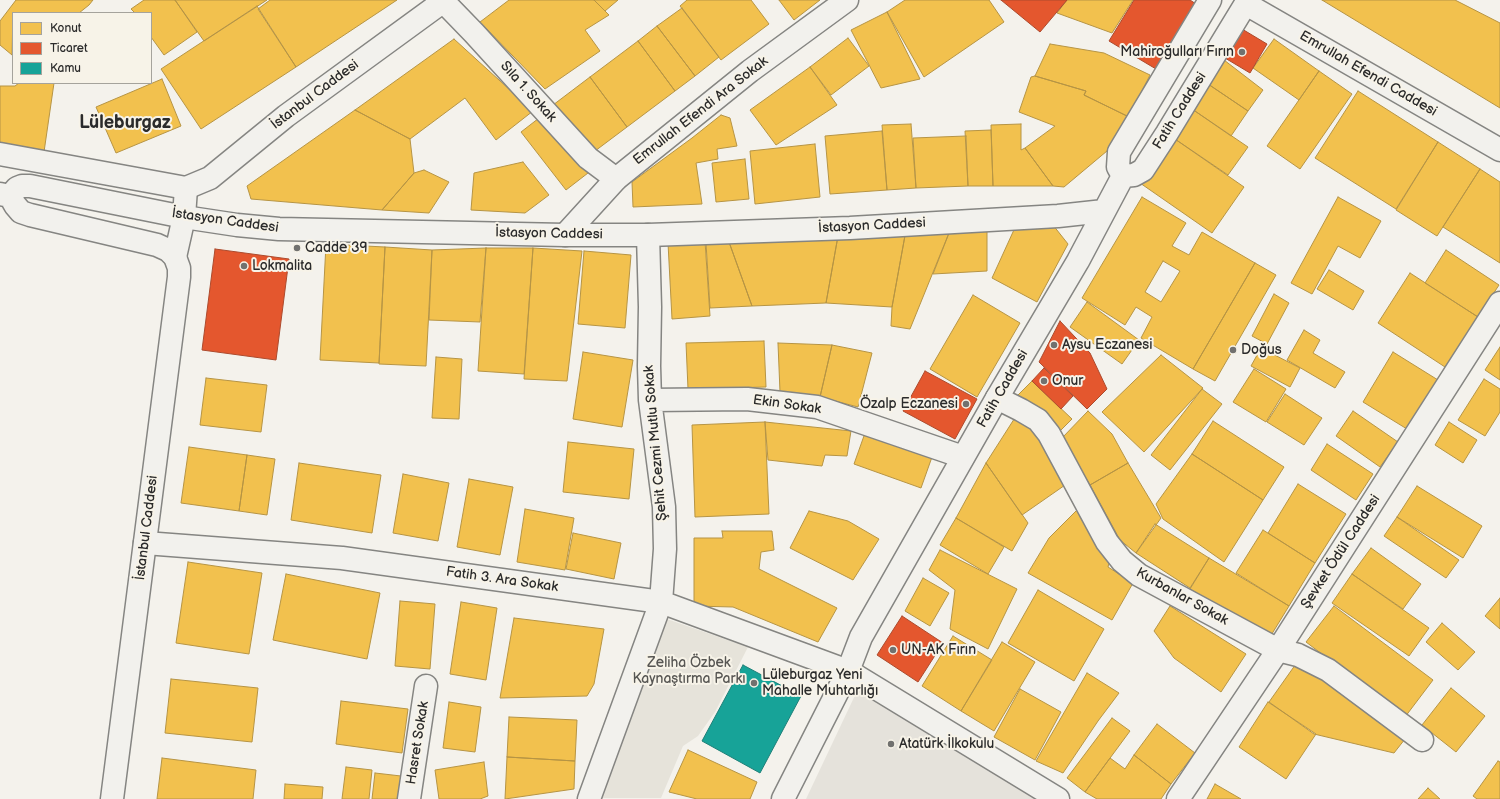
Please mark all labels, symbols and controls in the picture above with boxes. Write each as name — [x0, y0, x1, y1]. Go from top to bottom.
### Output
legend — [12, 12, 152, 84]
text: Konut — [50, 21, 82, 36]
street label: Emrullah Efendi Caddesi — [1296, 28, 1440, 120]
text: Ticaret — [50, 41, 88, 56]
place label: Mahiroğulları Fırın — [1120, 44, 1234, 60]
marker: Mahiroğulları Fırın — [1237, 47, 1247, 57]
street label: Emrullah Efendi Ara Sokak — [630, 53, 772, 169]
street label: İstanbul Caddesi — [268, 56, 362, 134]
street label: Sıla 1. Sokak — [496, 58, 560, 126]
text: Kamu — [50, 61, 81, 76]
street label: Fatih Caddesi — [1150, 70, 1210, 152]
district label: Lüleburgaz — [79, 112, 171, 134]
street label: İstasyon Caddesi — [170, 205, 280, 237]
street label: İstasyon Caddesi — [818, 215, 926, 237]
street label: İstasyon Caddesi — [495, 225, 603, 243]
place label: Cadde 39 — [305, 240, 368, 256]
marker: Cadde 39 — [292, 243, 302, 253]
place label: Lokmalita — [252, 258, 312, 274]
marker: Lokmalita — [239, 261, 249, 271]
place label: Aysu Eczanesi — [1062, 337, 1153, 353]
marker: Aysu Eczanesi — [1049, 340, 1059, 350]
place label: Doğus — [1241, 342, 1282, 358]
marker: Doğus — [1228, 345, 1238, 355]
street label: Fatih Caddesi — [974, 347, 1032, 431]
street label: Şehit Cezmi Mutlu Sokak — [641, 364, 671, 522]
place label: Onur — [1052, 373, 1083, 389]
marker: Onur — [1039, 376, 1049, 386]
street label: Ekin Sokak — [752, 392, 822, 418]
place label: Özalp Eczanesi — [860, 396, 958, 412]
marker: Özalp Eczanesi — [961, 399, 971, 409]
street label: İstanbul Caddesi — [132, 475, 162, 581]
street label: Şevket Ödül Caddesi — [1298, 492, 1384, 612]
street label: Fatih 3. Ara Sokak — [445, 564, 559, 596]
street label: Kurbanlar Sokak — [1133, 565, 1231, 629]
place label: UN-AK Fırın — [901, 642, 976, 658]
marker: UN-AK Fırın — [888, 645, 898, 655]
park label: Zeliha Özbek Kaynaştırma Parkı — [632, 655, 746, 688]
place label: Lüleburgaz Yeni Mahalle Muhtarlığı — [762, 667, 878, 700]
marker: Lüleburgaz Yeni Mahalle Muhtarlığı — [749, 678, 759, 688]
street label: Hasret Sokak — [403, 700, 433, 786]
place label: Atatürk İlkokulu — [899, 736, 994, 752]
marker: Atatürk İlkokulu — [886, 739, 896, 749]

